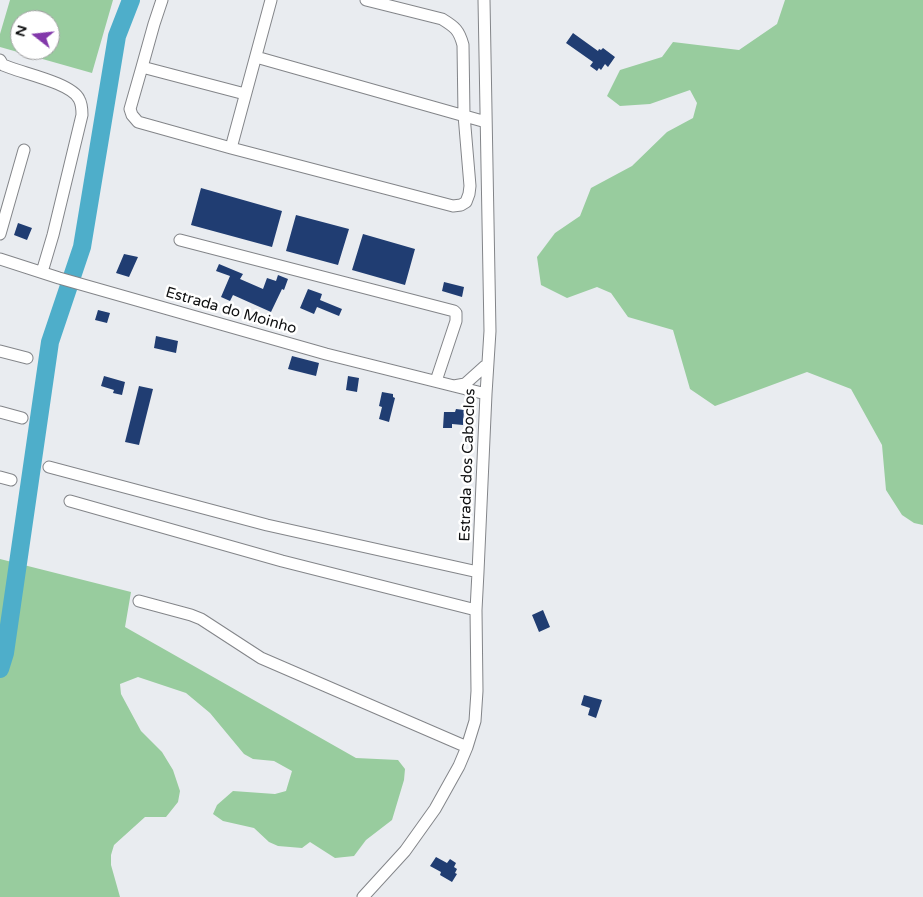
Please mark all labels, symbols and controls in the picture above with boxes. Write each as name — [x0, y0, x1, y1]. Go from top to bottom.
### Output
north arrow — [10, 10, 60, 60]
text: N — [11, 23, 31, 39]
street label: Estrada do Moinho — [163, 284, 299, 338]
street label: Estrada dos Caboclos — [456, 388, 480, 542]

